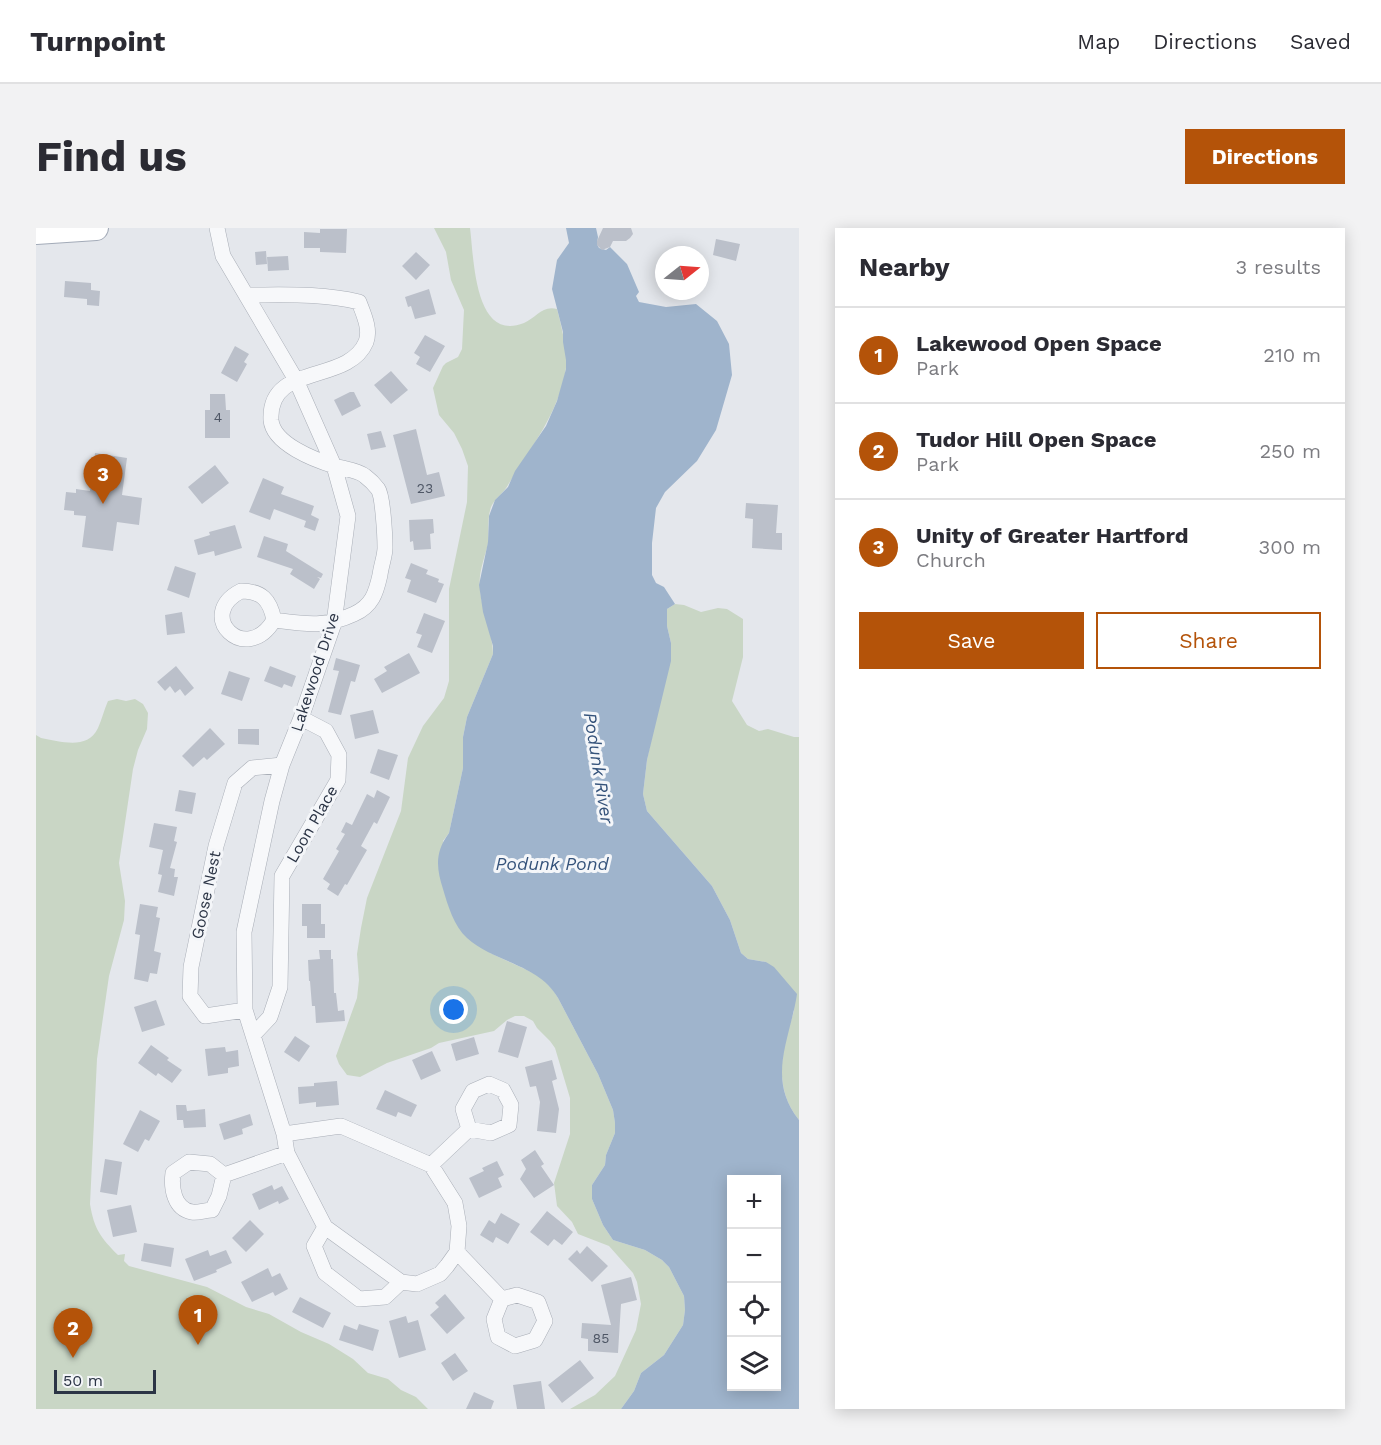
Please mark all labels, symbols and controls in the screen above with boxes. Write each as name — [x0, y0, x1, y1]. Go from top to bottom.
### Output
text: Turnpoint — [30, 25, 165, 58]
text: Map — [1077, 29, 1120, 54]
text: Directions — [1153, 29, 1257, 54]
text: Saved — [1290, 29, 1351, 54]
button: Directions — [1185, 129, 1345, 184]
text: Find us — [36, 132, 187, 181]
north arrow — [655, 246, 709, 300]
text: Nearby — [859, 252, 950, 282]
text: 3 results — [1236, 255, 1321, 279]
text: Lakewood Open Space — [916, 331, 1162, 356]
text: 1 — [874, 343, 883, 367]
text: 210 m — [1263, 343, 1321, 367]
text: Park — [916, 356, 959, 380]
house number: 4 — [214, 409, 222, 425]
text: Tudor Hill Open Space — [916, 427, 1156, 452]
text: 2 — [873, 439, 884, 463]
text: 250 m — [1259, 439, 1321, 463]
text: Park — [916, 452, 959, 476]
pin: 3 — [84, 454, 122, 504]
house number: 23 — [417, 480, 433, 496]
text: Unity of Greater Hartford — [916, 523, 1189, 548]
text: 3 — [873, 535, 884, 559]
text: 300 m — [1259, 535, 1321, 559]
text: Church — [916, 548, 986, 572]
street label: Lakewood Drive — [287, 610, 343, 734]
button: Save — [859, 612, 1084, 669]
button: Share — [1096, 612, 1321, 669]
water label: Podunk River — [580, 711, 618, 826]
street label: Loon Place — [282, 782, 342, 866]
street label: Goose Nest — [187, 849, 225, 941]
water label: Podunk Pond — [496, 853, 609, 874]
your location — [439, 995, 468, 1024]
map controls — [727, 1175, 781, 1391]
button: + — [727, 1175, 781, 1229]
button: − — [727, 1229, 781, 1283]
button: locate — [727, 1283, 781, 1337]
pin: 1 — [178, 1296, 218, 1345]
pin: 2 — [54, 1308, 93, 1358]
house number: 85 — [593, 1330, 609, 1346]
button: layers — [727, 1337, 781, 1391]
scale bar — [54, 1367, 156, 1394]
text: 50 m — [63, 1371, 103, 1390]

